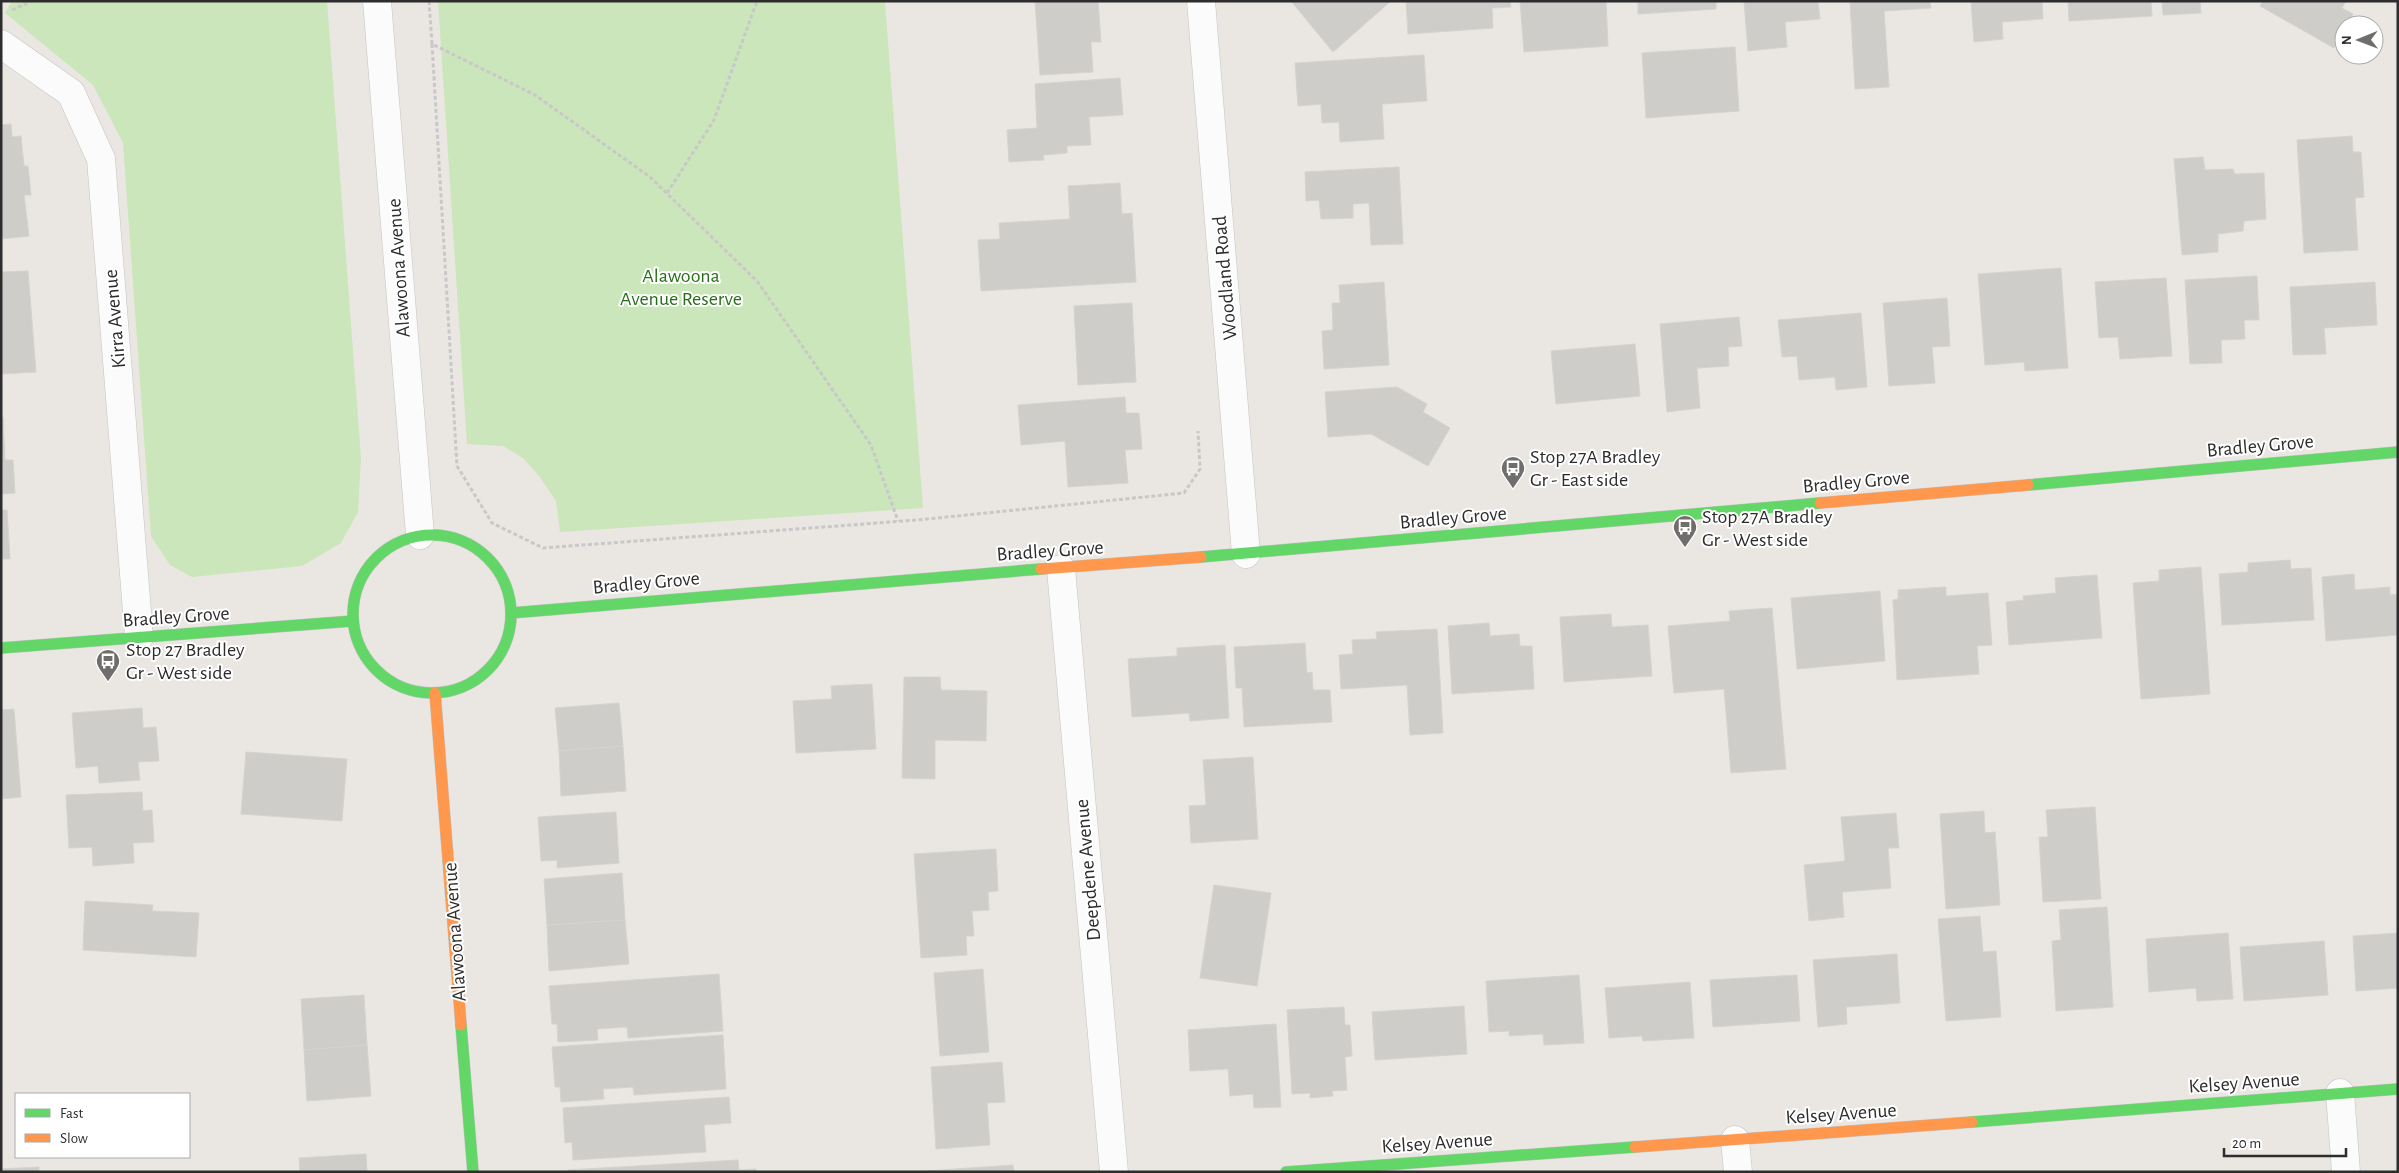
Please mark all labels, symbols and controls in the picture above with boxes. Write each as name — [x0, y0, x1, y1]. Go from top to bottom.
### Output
north arrow — [2334, 15, 2384, 65]
text: N — [2340, 35, 2354, 45]
street label: Alawoona Avenue — [384, 198, 414, 338]
street label: Woodland Road — [1210, 215, 1240, 341]
park label: Alawoona Avenue Reserve — [620, 266, 742, 309]
street label: Kirra Avenue — [101, 269, 129, 369]
street label: Bradley Grove — [2206, 431, 2314, 461]
place label: Stop 27A Bradley Gr - East side — [1530, 447, 1661, 490]
bus stop icon: Stop 27A Bradley Gr - East side — [1500, 455, 1526, 489]
street label: Bradley Grove — [1802, 467, 1910, 497]
street label: Bradley Grove — [1399, 503, 1507, 533]
place label: Stop 27A Bradley Gr - West side — [1702, 507, 1833, 550]
bus stop icon: Stop 27A Bradley Gr - West side — [1672, 514, 1698, 548]
street label: Bradley Grove — [996, 537, 1104, 565]
street label: Bradley Grove — [592, 568, 700, 598]
street label: Bradley Grove — [122, 603, 230, 631]
place label: Stop 27 Bradley Gr - West side — [126, 640, 245, 683]
bus stop icon: Stop 27 Bradley Gr - West side — [95, 648, 121, 682]
street label: Deepdene Avenue — [1072, 798, 1104, 942]
street label: Alawoona Avenue — [440, 862, 470, 1002]
street label: Kelsey Avenue — [2188, 1069, 2300, 1097]
legend — [15, 1093, 190, 1158]
street label: Kelsey Avenue — [1785, 1100, 1897, 1128]
text: Fast — [60, 1106, 84, 1121]
scale bar — [2224, 1126, 2346, 1158]
street label: Kelsey Avenue — [1381, 1129, 1493, 1157]
text: Slow — [60, 1131, 88, 1146]
text: 20 m — [2232, 1136, 2261, 1151]

